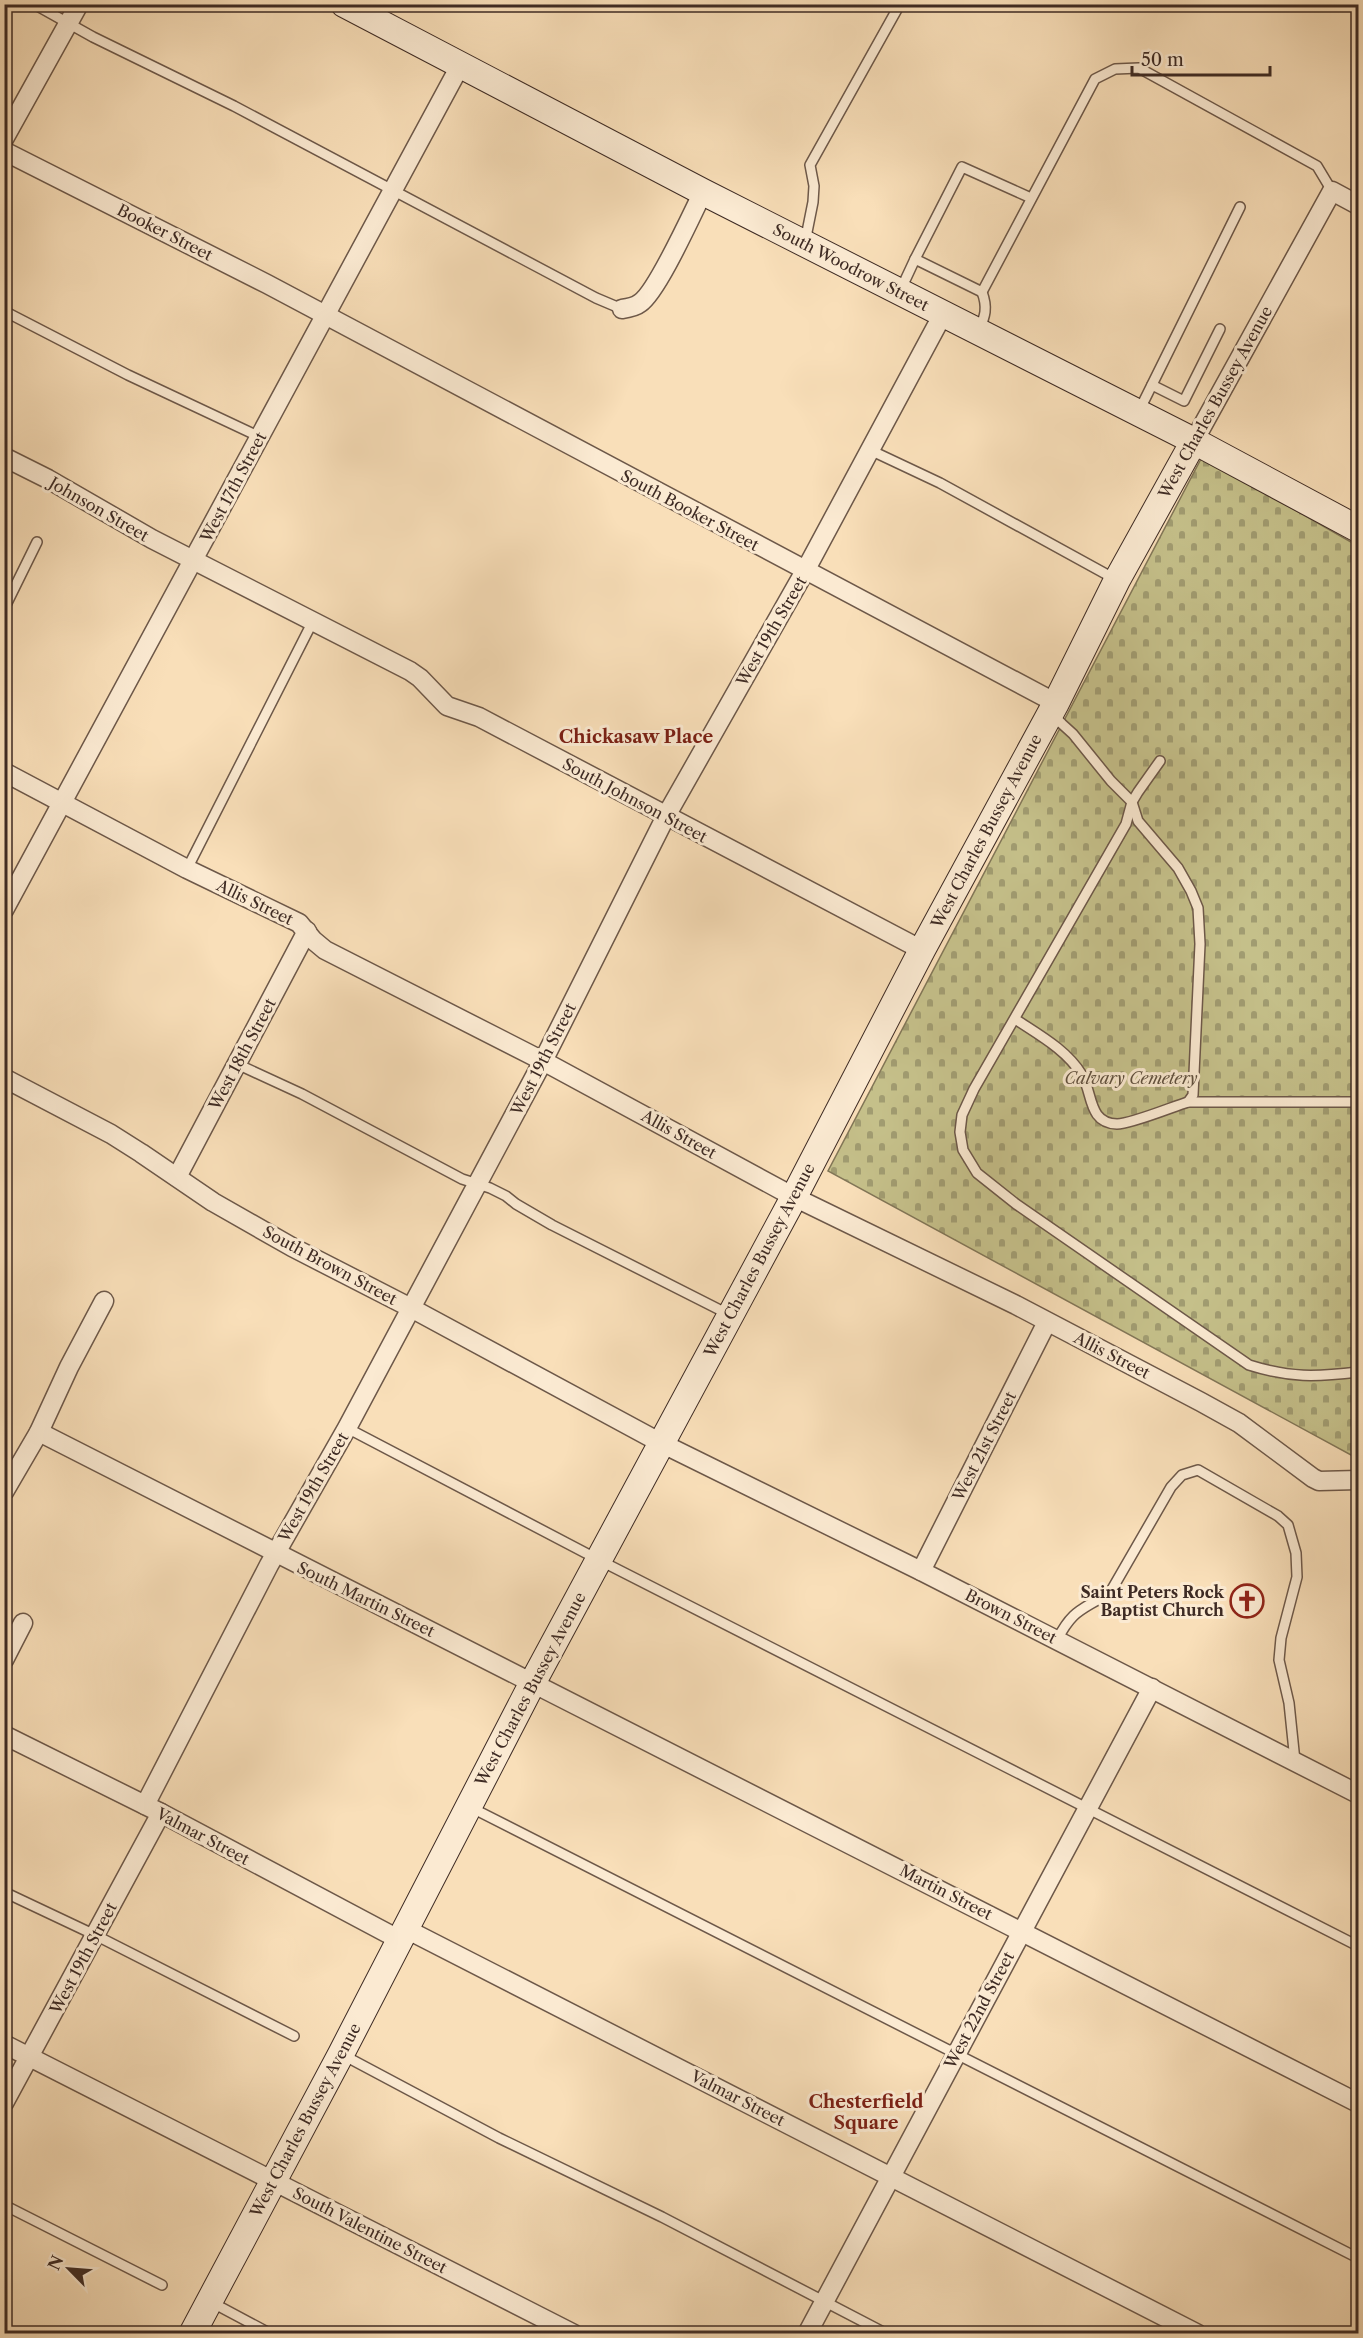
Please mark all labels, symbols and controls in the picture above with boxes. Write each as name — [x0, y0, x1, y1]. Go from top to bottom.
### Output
scale bar — [1132, 39, 1270, 77]
text: 50 m — [1141, 49, 1184, 71]
street label: Booker Street — [114, 199, 216, 265]
street label: South Woodrow Street — [770, 219, 933, 315]
street label: West Charles Bussey Avenue — [1153, 302, 1276, 503]
street label: West 17th Street — [195, 428, 271, 546]
street label: South Booker Street — [617, 465, 763, 555]
street label: Johnson Street — [43, 471, 153, 546]
street label: West 19th Street — [731, 572, 811, 690]
district label: Chickasaw Place — [559, 726, 713, 748]
street label: West Charles Bussey Avenue — [926, 731, 1046, 932]
street label: South Johnson Street — [559, 753, 711, 847]
street label: Allis Street — [213, 874, 297, 929]
street label: West 18th Street — [204, 995, 280, 1114]
street label: West 19th Street — [506, 999, 580, 1119]
park label: Calvary Cemetery — [1064, 1068, 1198, 1088]
street label: Allis Street — [637, 1105, 720, 1163]
street label: West Charles Bussey Avenue — [699, 1160, 819, 1361]
street label: South Brown Street — [259, 1221, 401, 1309]
street label: Allis Street — [1070, 1327, 1154, 1383]
street label: West 21st Street — [947, 1388, 1020, 1505]
street label: West 19th Street — [273, 1428, 353, 1546]
street label: South Martin Street — [294, 1557, 438, 1641]
place label: Saint Peters Rock Baptist Church — [1080, 1582, 1224, 1620]
church icon: Saint Peters Rock Baptist Church — [1229, 1583, 1265, 1619]
street label: Brown Street — [962, 1584, 1060, 1648]
street label: West Charles Bussey Avenue — [470, 1589, 590, 1790]
street label: Valmar Street — [152, 1803, 253, 1869]
street label: Martin Street — [896, 1860, 996, 1924]
street label: West 19th Street — [45, 1899, 121, 2018]
street label: West 22nd Street — [939, 1948, 1018, 2073]
street label: West Charles Bussey Avenue — [245, 2020, 365, 2221]
street label: Valmar Street — [687, 2065, 789, 2130]
district label: Chesterfield Square — [808, 2091, 924, 2134]
street label: South Valentine Street — [290, 2183, 451, 2278]
north arrow — [39, 2239, 99, 2299]
text: N — [43, 2252, 67, 2273]

